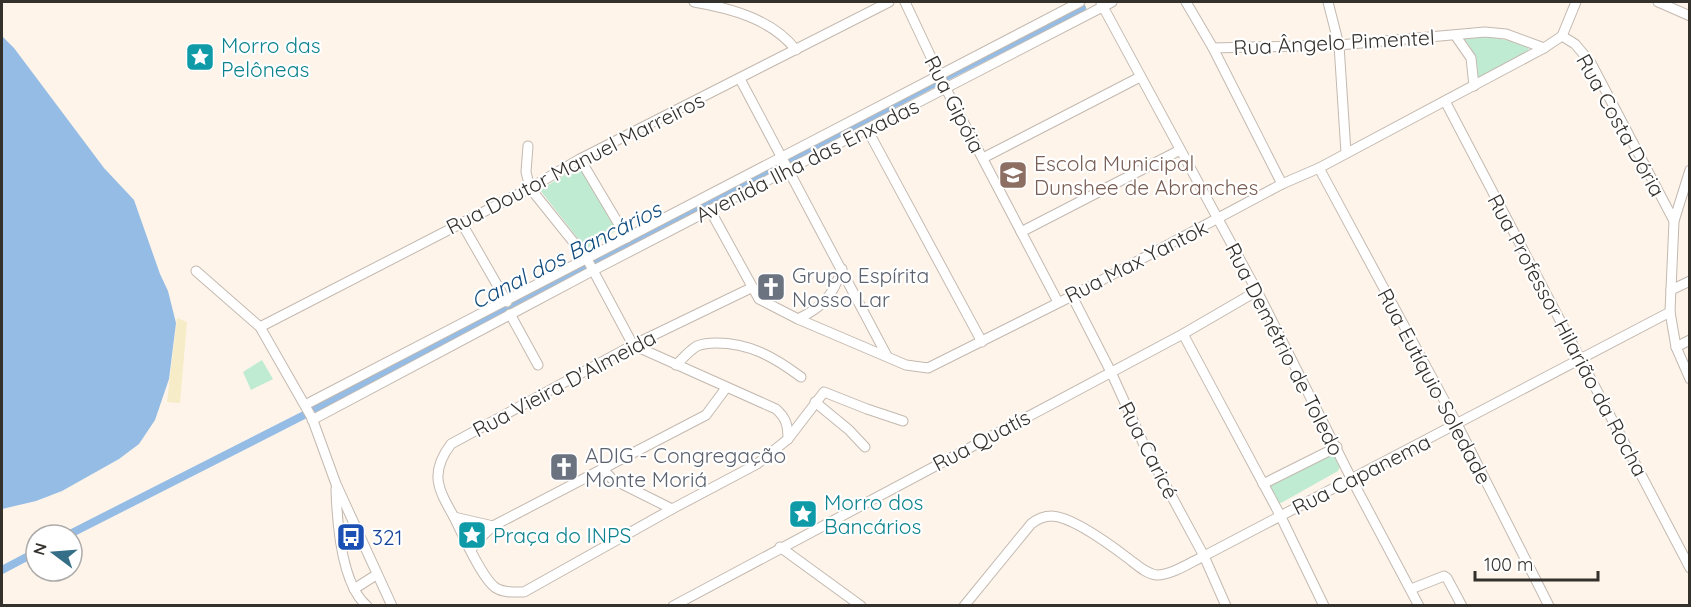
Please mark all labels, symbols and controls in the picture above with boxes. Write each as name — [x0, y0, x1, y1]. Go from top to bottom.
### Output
street label: Rua Ângelo Pimentel — [1233, 24, 1435, 60]
place label: Morro das Pelôneas — [221, 32, 320, 82]
place icon: Morro das Pelôneas — [184, 41, 216, 73]
street label: Rua Costa Dória — [1571, 49, 1671, 201]
street label: Rua Gipóia — [919, 51, 991, 157]
street label: Rua Doutor Manuel Marreiros — [441, 86, 709, 240]
street label: Avenida Ilha das Enxadas — [691, 92, 923, 228]
place label: Escola Municipal Dunshee de Abranches — [1034, 150, 1258, 200]
school or university icon: Escola Municipal Dunshee de Abranches — [997, 159, 1029, 191]
street label: Rua Professor Hilarião da Rocha — [1482, 189, 1654, 481]
water label: Canal dos Bancários — [466, 194, 667, 315]
street label: Rua Max Yantok — [1060, 214, 1212, 308]
street label: Rua Demétrio de Toledo — [1220, 238, 1350, 460]
place label: Grupo Espírita Nosso Lar — [792, 262, 929, 312]
church icon: Grupo Espírita Nosso Lar — [755, 271, 787, 303]
street label: Rua Eutíquio Soledade — [1372, 284, 1498, 488]
street label: Rua Vieira D'Almeida — [468, 324, 660, 442]
street label: Rua Caricé — [1113, 397, 1185, 503]
street label: Rua Quatís — [928, 403, 1034, 477]
street label: Rua Capanema — [1287, 428, 1435, 520]
place label: ADIG - Congregação Monte Moriá — [585, 442, 786, 492]
church icon: ADIG - Congregação Monte Moriá — [548, 451, 580, 483]
place label: Morro dos Bancários — [824, 489, 923, 539]
place icon: Morro dos Bancários — [787, 498, 819, 530]
place icon: Praça do INPS — [456, 519, 488, 551]
bus stop icon: 321 — [335, 521, 367, 553]
place label: Praça do INPS — [493, 522, 631, 548]
north arrow — [24, 523, 84, 583]
place label: 321 — [372, 524, 402, 550]
text: N — [28, 540, 51, 557]
scale bar — [1475, 544, 1598, 582]
text: 100 m — [1484, 553, 1533, 576]

